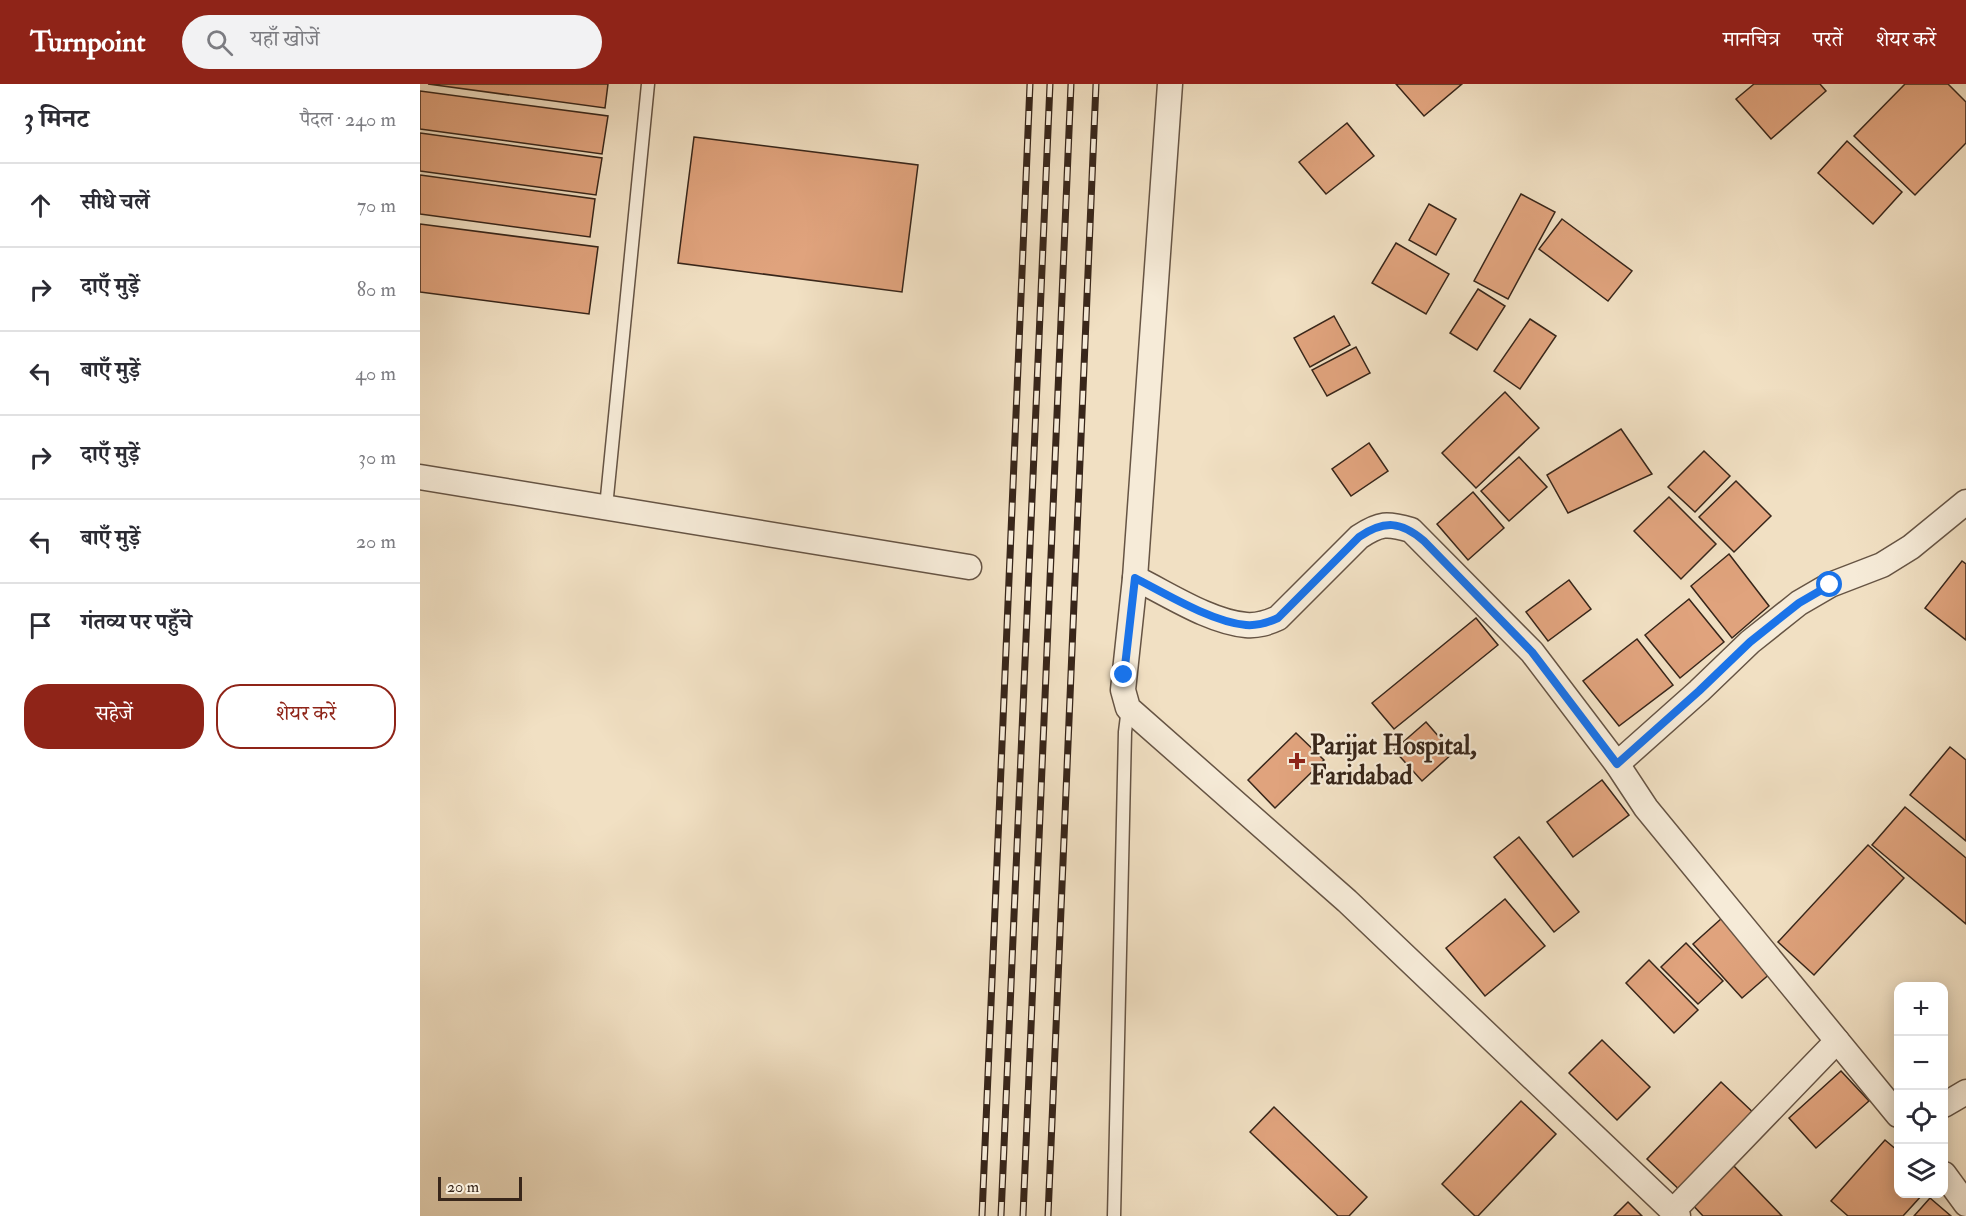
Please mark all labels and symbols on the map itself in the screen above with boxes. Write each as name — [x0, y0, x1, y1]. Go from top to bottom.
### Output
route start — [1816, 571, 1842, 597]
route end — [1110, 661, 1136, 687]
place label: Parijat Hospital, Faridabad — [1310, 730, 1477, 792]
marker: Parijat Hospital, Faridabad — [1288, 752, 1306, 770]
scale bar — [438, 1174, 522, 1202]

